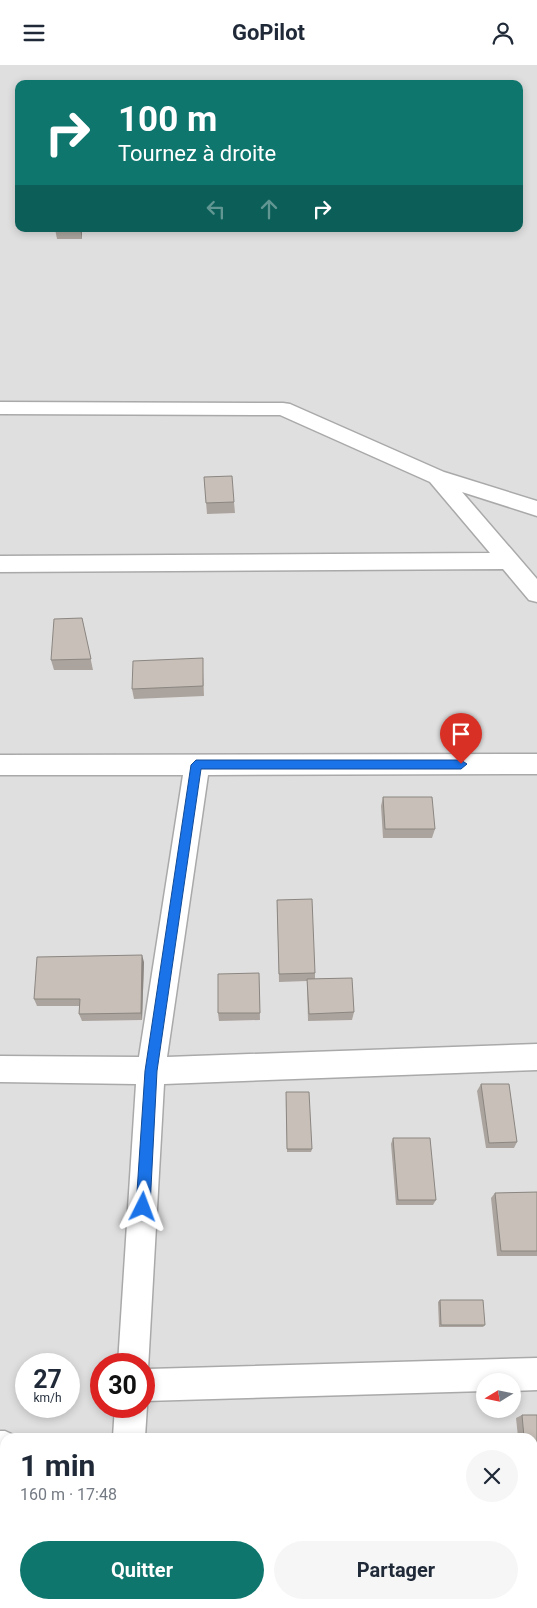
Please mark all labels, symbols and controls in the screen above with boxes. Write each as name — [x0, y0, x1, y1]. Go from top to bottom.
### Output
icon: menu — [20, 19, 48, 47]
icon: person — [489, 19, 517, 47]
text: GoPilot — [232, 20, 305, 45]
text: 100 m — [118, 99, 217, 140]
icon: right — [35, 100, 100, 165]
text: Tournez à droite — [118, 141, 276, 166]
icon: left — [202, 195, 230, 223]
icon: ahead — [255, 195, 283, 223]
icon: right — [308, 195, 336, 223]
pin — [440, 713, 482, 764]
icon: arrive — [447, 720, 475, 748]
position arrow — [116, 1180, 168, 1232]
speed limit sign: 30 — [90, 1353, 155, 1418]
text: 27 — [33, 1365, 62, 1394]
north arrow — [476, 1373, 521, 1417]
map controls — [476, 1373, 521, 1418]
text: km/h — [33, 1391, 62, 1405]
text: 1 min — [20, 1448, 95, 1483]
button: close — [466, 1450, 518, 1502]
text: 160 m · 17:48 — [20, 1485, 117, 1504]
button: Quitter — [20, 1541, 264, 1599]
button: Partager — [274, 1541, 518, 1599]

